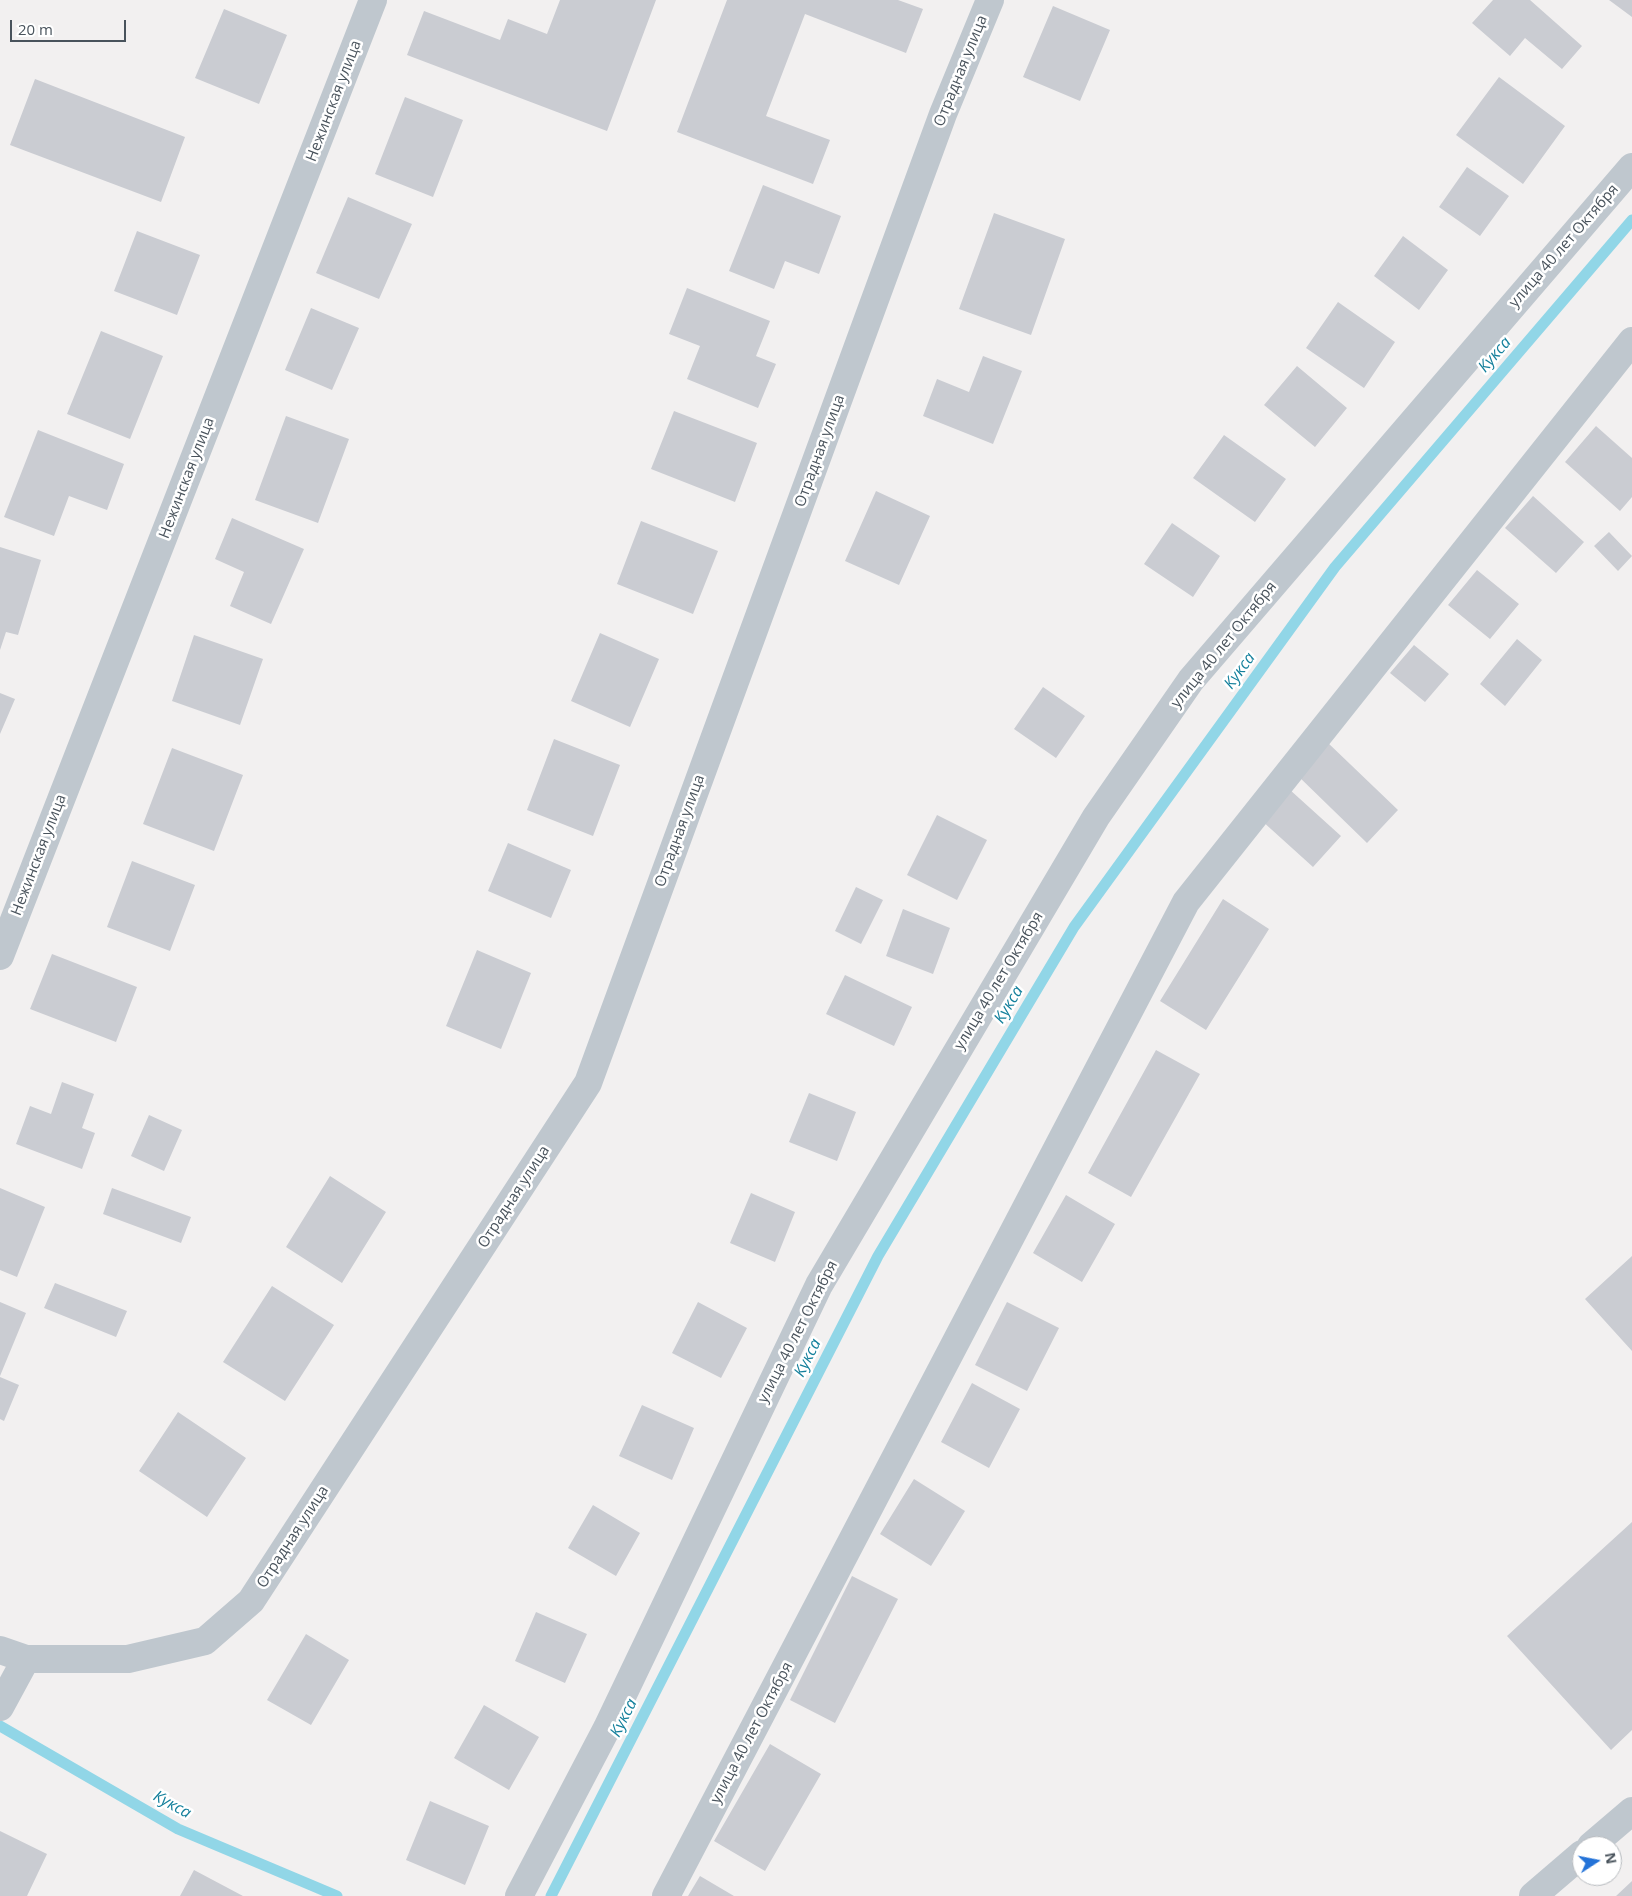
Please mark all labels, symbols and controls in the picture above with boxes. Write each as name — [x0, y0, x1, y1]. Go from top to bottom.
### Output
scale bar — [12, 10, 129, 42]
street label: Отрадная улица — [931, 13, 991, 129]
text: 20 m — [18, 19, 53, 39]
street label: Нежинская улица — [303, 38, 365, 164]
street label: улица 40 лет Октября — [1506, 181, 1622, 311]
water label: Кукса — [1475, 333, 1515, 377]
street label: Отрадная улица — [791, 392, 849, 510]
street label: Нежинская улица — [156, 415, 218, 541]
street label: улица 40 лет Октября — [1167, 578, 1281, 712]
water label: Кукса — [1220, 649, 1260, 693]
street label: Отрадная улица — [651, 772, 709, 890]
street label: Нежинская улица — [8, 792, 70, 918]
street label: улица 40 лет Октября — [951, 909, 1047, 1053]
water label: Кукса — [990, 983, 1028, 1027]
street label: Отрадная улица — [474, 1143, 554, 1251]
street label: улица 40 лет Октября — [754, 1258, 842, 1406]
water label: Кукса — [790, 1336, 826, 1380]
street label: Отрадная улица — [253, 1483, 333, 1591]
street label: улица 40 лет Октября — [707, 1659, 797, 1807]
water label: Кукса — [606, 1696, 642, 1740]
water label: Кукса — [150, 1787, 194, 1823]
north arrow — [1572, 1836, 1622, 1886]
text: N — [1601, 1851, 1622, 1866]

